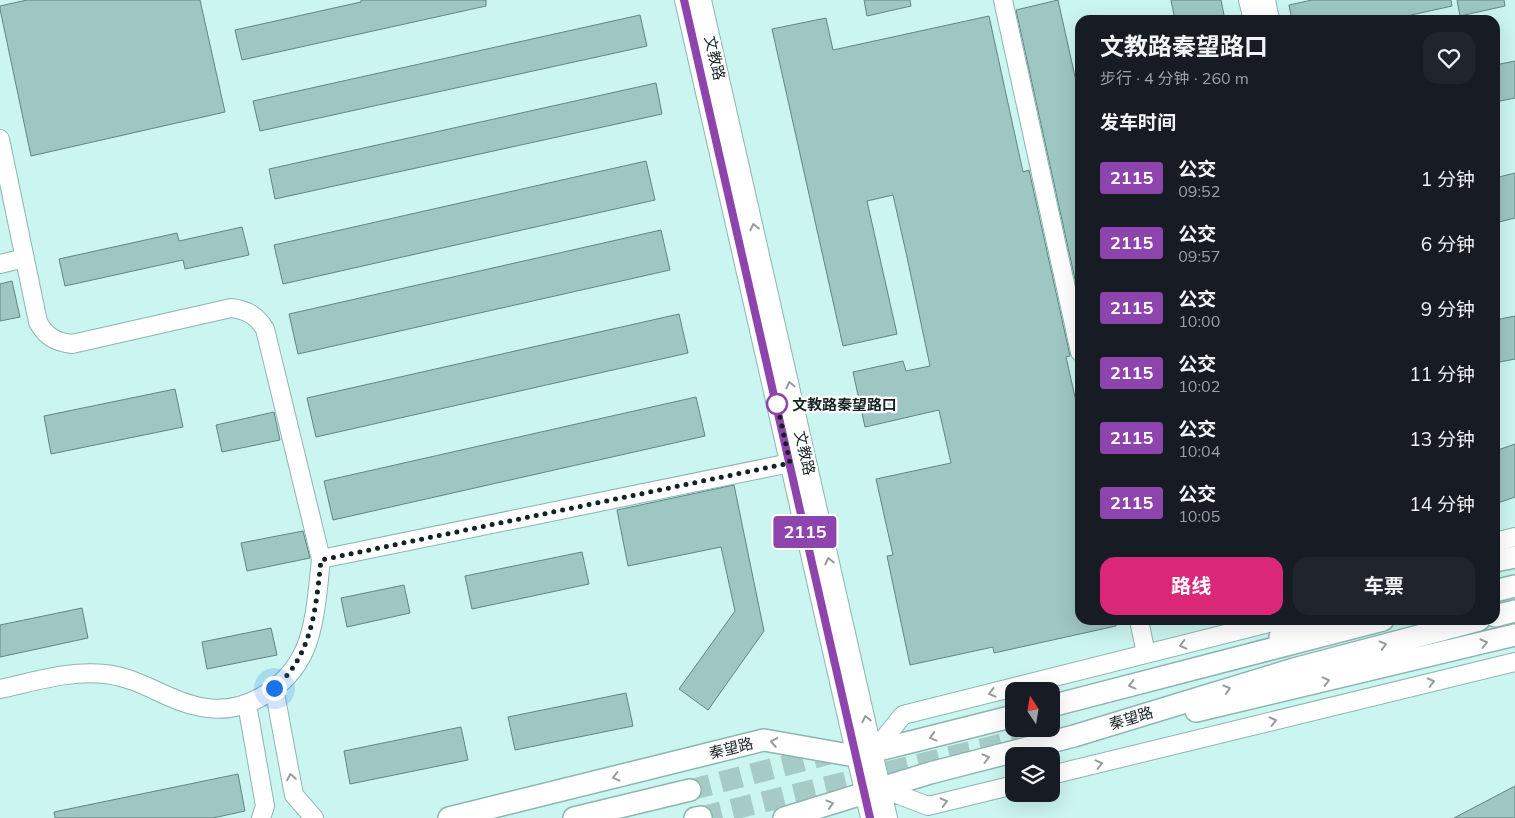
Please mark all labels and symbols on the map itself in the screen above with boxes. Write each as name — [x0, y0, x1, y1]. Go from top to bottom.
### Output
street label: 文教路 — [701, 34, 729, 82]
one-way arrow — [749, 222, 760, 231]
one-way arrow — [785, 381, 796, 390]
marker: 文教路秦望路口 — [766, 393, 788, 415]
place label: 文教路秦望路口 — [792, 395, 897, 414]
street label: 文教路 — [791, 429, 819, 477]
line badge: 2115 — [770, 516, 840, 548]
one-way arrow — [824, 556, 835, 565]
one-way arrow — [1480, 638, 1489, 649]
one-way arrow — [1179, 639, 1188, 650]
one-way arrow — [1379, 641, 1387, 651]
your location — [262, 676, 287, 701]
one-way arrow — [1322, 676, 1331, 687]
one-way arrow — [1427, 677, 1436, 688]
one-way arrow — [1128, 679, 1137, 690]
north arrow — [1005, 682, 1060, 738]
one-way arrow — [1222, 684, 1230, 694]
one-way arrow — [987, 687, 996, 698]
street label: 秦望路 — [1107, 702, 1155, 734]
one-way arrow — [861, 715, 872, 724]
one-way arrow — [1269, 716, 1278, 727]
one-way arrow — [929, 731, 937, 741]
street label: 秦望路 — [707, 733, 755, 763]
one-way arrow — [769, 737, 778, 747]
one-way arrow — [982, 754, 990, 764]
one-way arrow — [1094, 759, 1103, 770]
one-way arrow — [611, 771, 620, 782]
one-way arrow — [286, 773, 296, 781]
one-way arrow — [939, 797, 947, 807]
one-way arrow — [826, 799, 834, 809]

